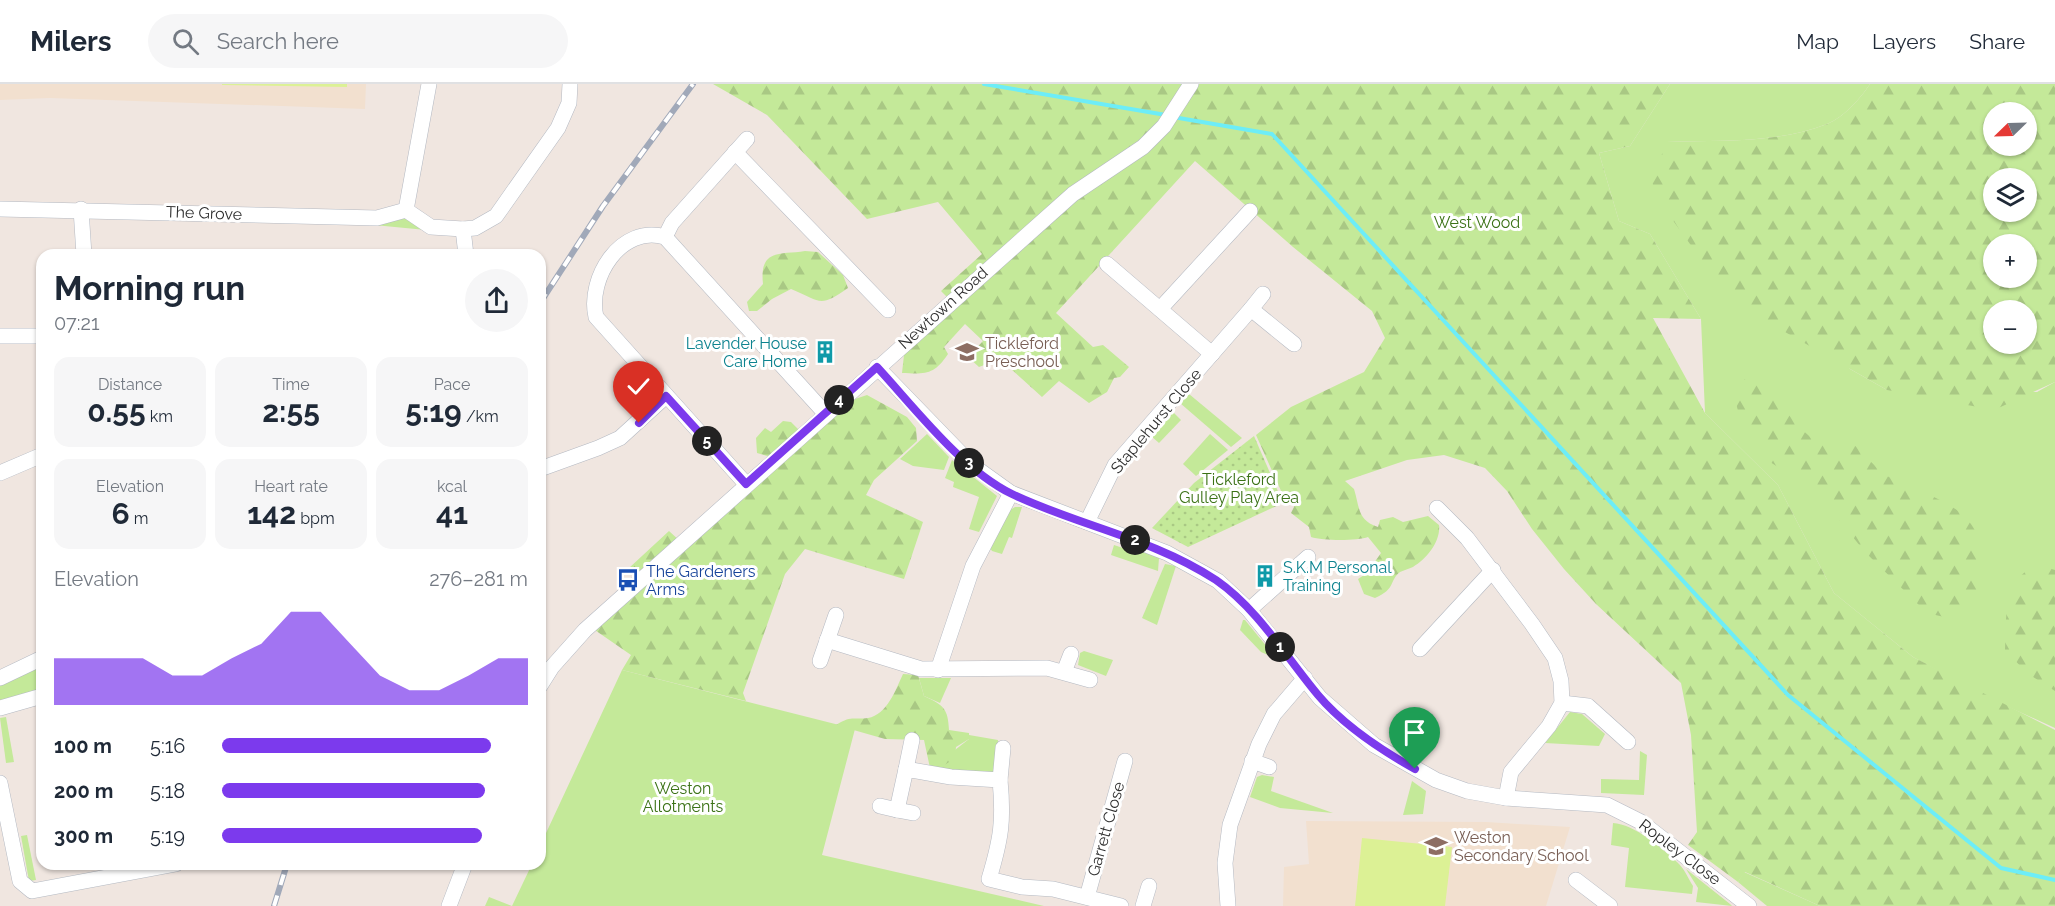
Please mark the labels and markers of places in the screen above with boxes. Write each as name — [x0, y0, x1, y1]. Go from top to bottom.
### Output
place label: Lavender House Care Home — [686, 334, 807, 371]
place label: Tickleford Preschool — [985, 334, 1060, 371]
building icon: Lavender House Care Home — [812, 339, 838, 365]
school or university icon: Tickleford Preschool — [954, 339, 980, 365]
pin — [613, 361, 664, 423]
pin: 4 — [824, 385, 854, 415]
pin: 5 — [692, 426, 722, 456]
pin: 3 — [954, 448, 984, 478]
pin: 2 — [1120, 525, 1150, 555]
place label: S.K.M Personal Training — [1283, 558, 1392, 595]
place label: The Gardeners Arms — [646, 562, 756, 599]
building icon: S.K.M Personal Training — [1252, 563, 1278, 589]
bus stop icon: The Gardeners Arms — [615, 567, 641, 593]
pin: 1 — [1265, 632, 1295, 662]
pin — [1389, 707, 1440, 769]
place label: Weston Secondary School — [1454, 828, 1589, 865]
school or university icon: Weston Secondary School — [1423, 833, 1449, 859]

